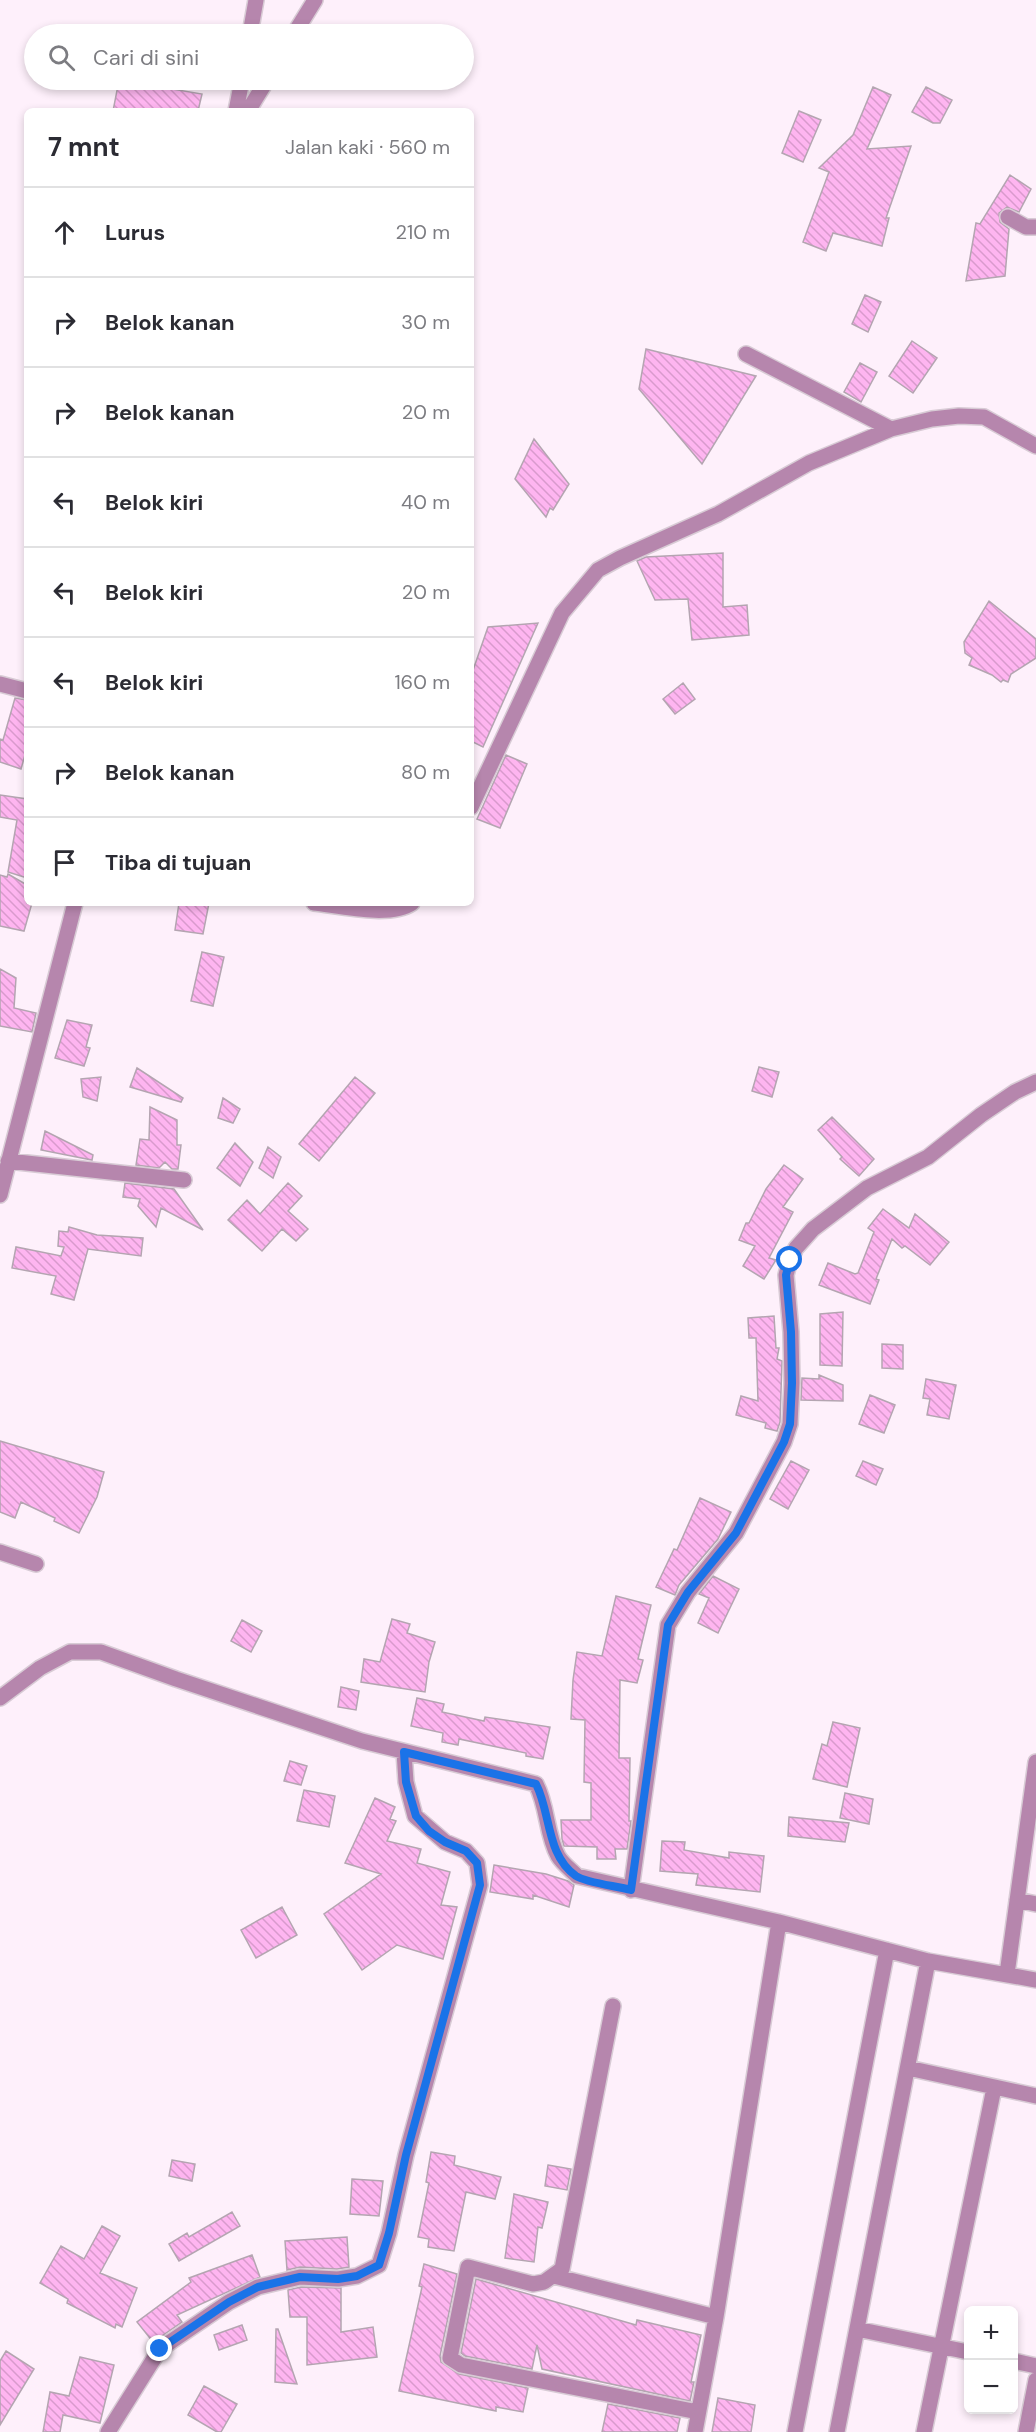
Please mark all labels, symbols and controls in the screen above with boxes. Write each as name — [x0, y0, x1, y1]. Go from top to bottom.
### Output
search box — [24, 24, 474, 90]
icon: search — [45, 41, 78, 74]
text: Cari di sini — [93, 43, 199, 72]
text: 7 mnt — [48, 130, 120, 164]
text: Jalan kaki · 560 m — [285, 134, 450, 160]
icon: ahead — [48, 216, 81, 249]
text: Lurus — [105, 218, 165, 247]
text: 210 m — [395, 219, 450, 245]
icon: right — [48, 306, 81, 339]
text: Belok kanan — [105, 308, 235, 337]
text: 30 m — [401, 309, 450, 335]
icon: right — [48, 396, 81, 429]
text: Belok kanan — [105, 398, 235, 427]
text: 20 m — [402, 399, 450, 425]
icon: left — [48, 486, 81, 519]
text: Belok kiri — [105, 488, 203, 517]
text: 40 m — [401, 489, 450, 515]
icon: left — [48, 576, 81, 609]
text: Belok kiri — [105, 578, 203, 607]
text: 20 m — [402, 579, 450, 605]
icon: left — [48, 666, 81, 699]
text: Belok kiri — [105, 668, 203, 697]
text: 160 m — [394, 669, 450, 695]
icon: right — [48, 756, 81, 789]
text: Belok kanan — [105, 758, 235, 787]
text: 80 m — [401, 759, 450, 785]
icon: arrive — [48, 846, 81, 879]
text: Tiba di tujuan — [105, 848, 251, 877]
route start — [776, 1246, 802, 1272]
map controls — [964, 2306, 1018, 2414]
button: + — [964, 2306, 1018, 2360]
route end — [146, 2335, 172, 2361]
button: − — [964, 2360, 1018, 2414]

